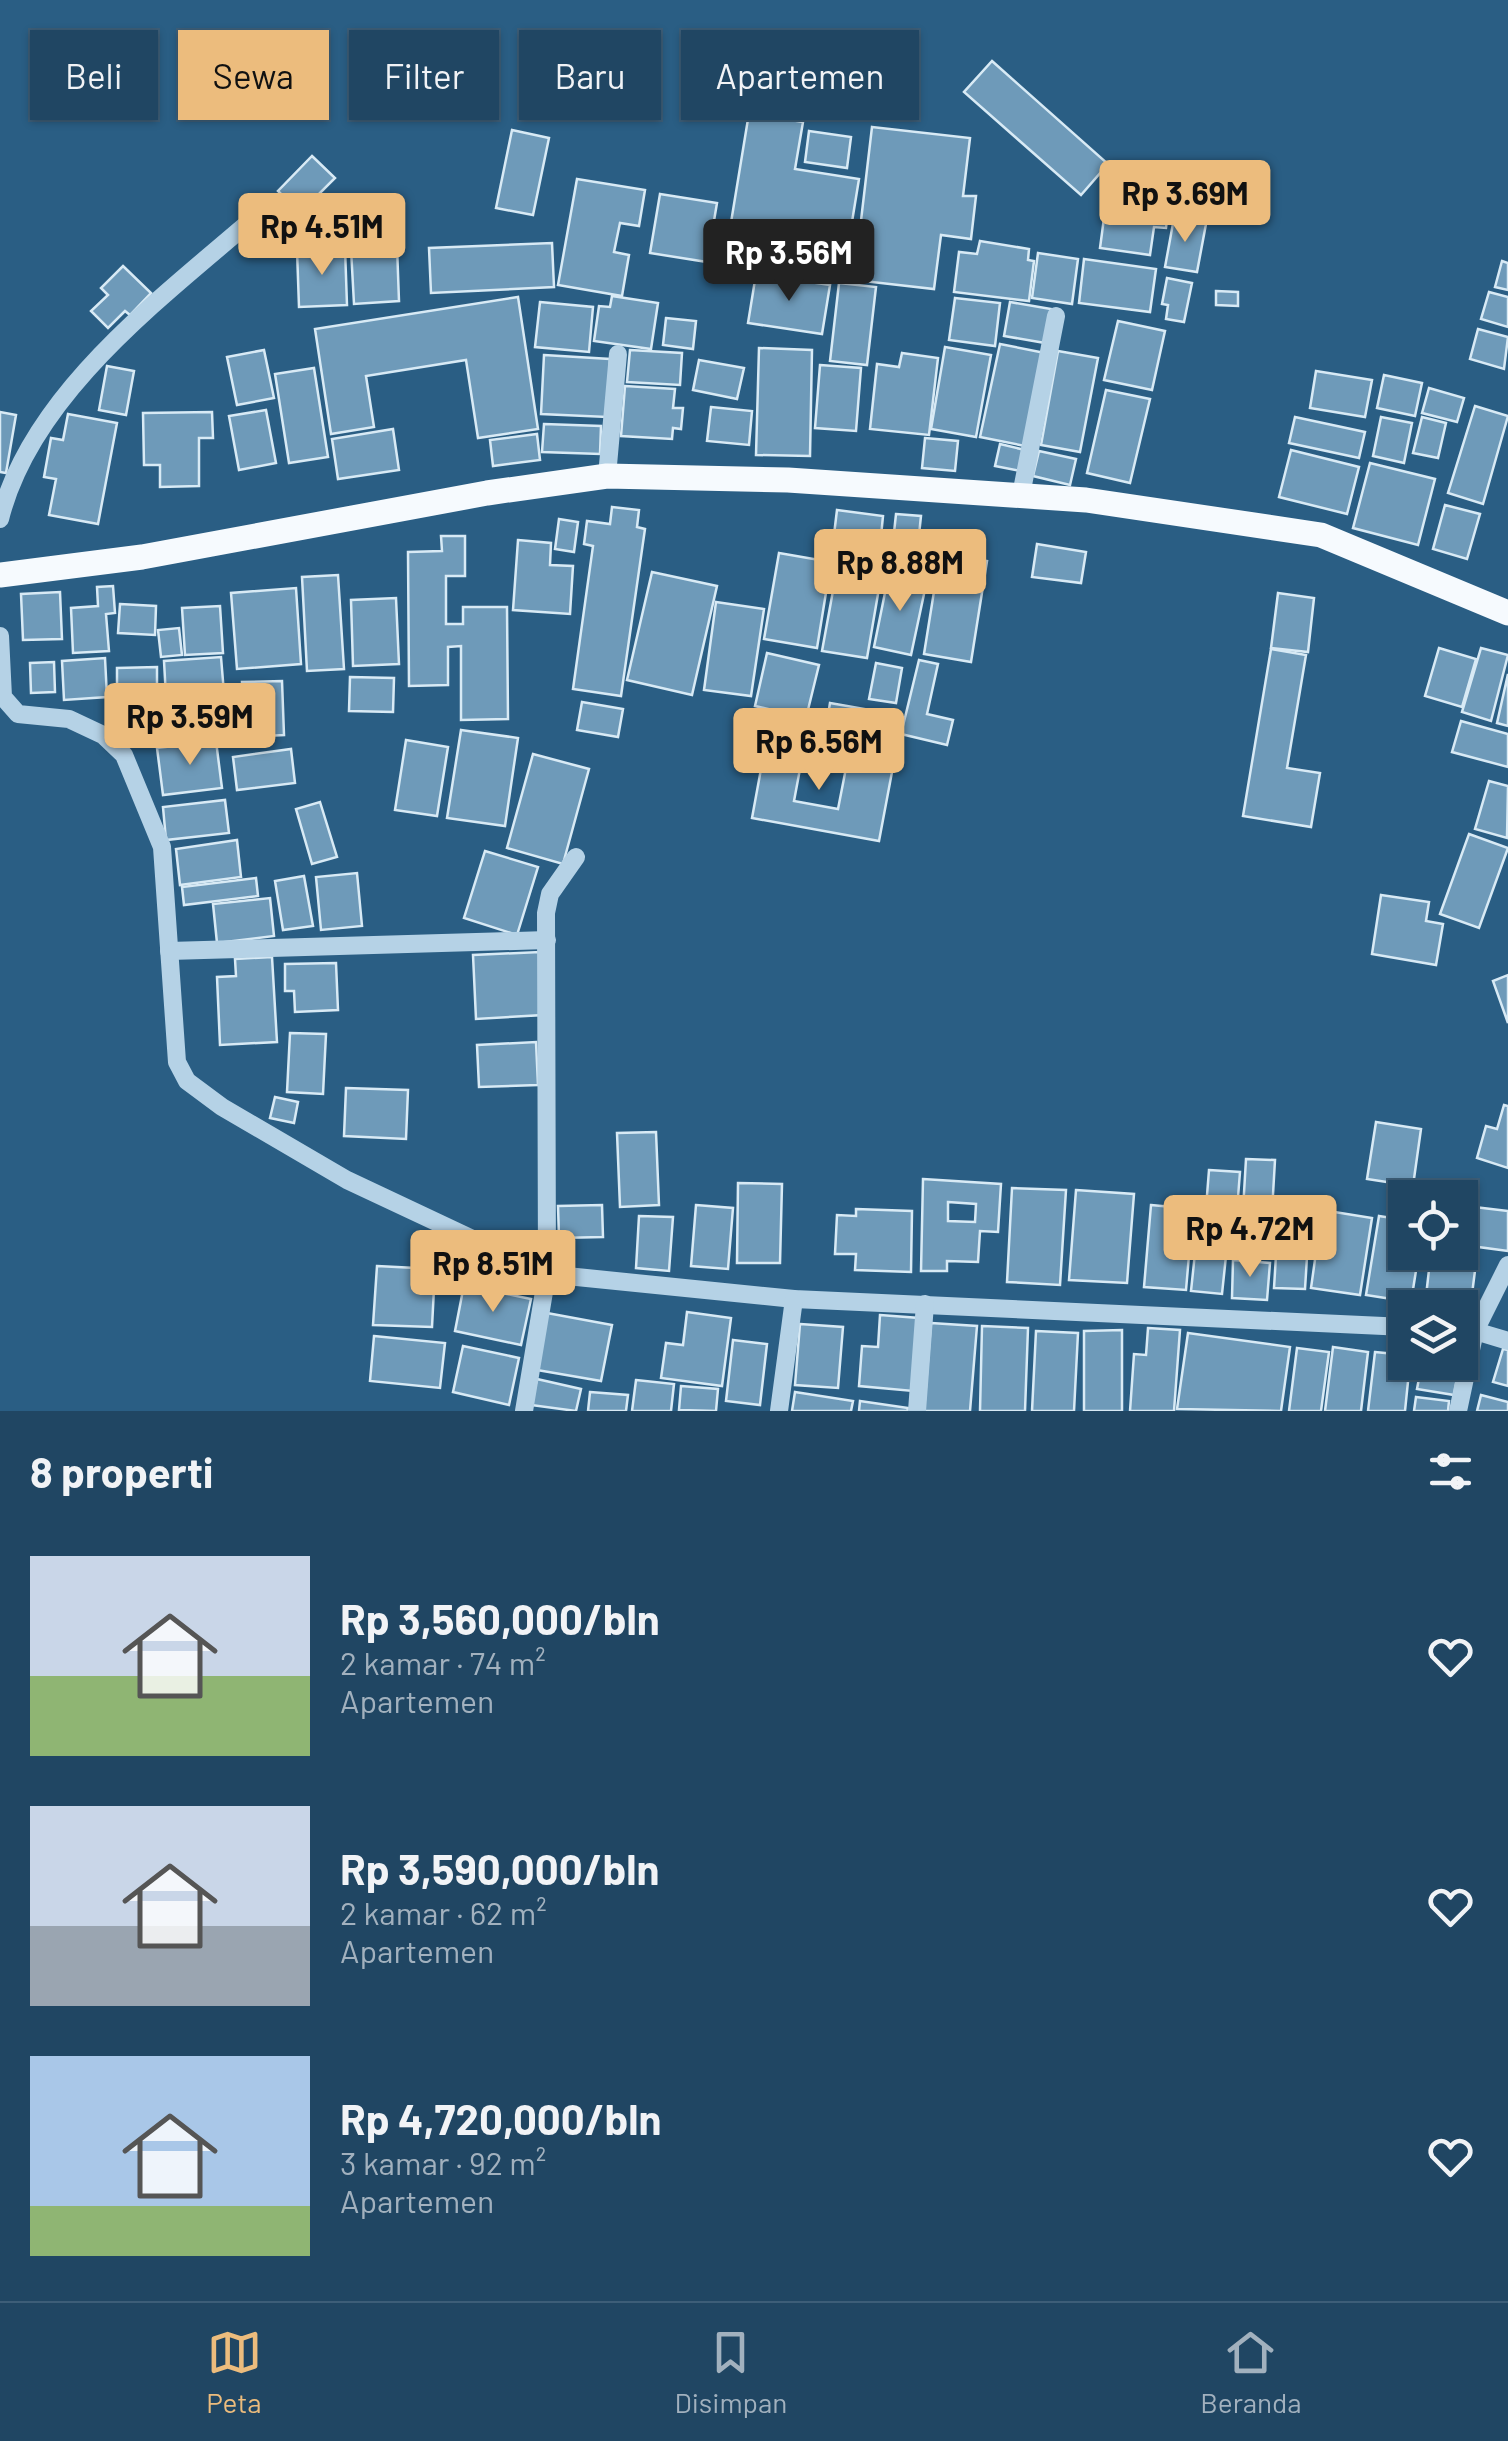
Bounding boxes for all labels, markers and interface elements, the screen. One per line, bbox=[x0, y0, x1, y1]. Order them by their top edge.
chip: Beli bbox=[30, 30, 158, 120]
chip: Sewa bbox=[178, 30, 329, 120]
chip: Filter bbox=[349, 30, 499, 120]
chip: Baru bbox=[519, 30, 661, 120]
chip: Apartemen bbox=[681, 30, 919, 120]
pin: Rp 3.69M bbox=[1082, 160, 1288, 245]
text: Rp 3.69M bbox=[1121, 173, 1249, 211]
pin: Rp 4.51M bbox=[219, 193, 425, 278]
text: Rp 4.51M bbox=[260, 206, 384, 244]
pin: Rp 3.56M bbox=[686, 219, 892, 304]
text: Rp 3.56M bbox=[725, 232, 853, 270]
pin: Rp 8.88M bbox=[797, 529, 1003, 614]
text: Rp 8.88M bbox=[836, 542, 964, 580]
pin: Rp 3.59M bbox=[87, 683, 293, 768]
text: Rp 3.59M bbox=[126, 696, 254, 734]
pin: Rp 6.56M bbox=[716, 708, 922, 793]
text: Rp 6.56M bbox=[755, 721, 883, 759]
map controls bbox=[1388, 1180, 1478, 1380]
button: locate bbox=[1388, 1180, 1478, 1270]
pin: Rp 4.72M bbox=[1147, 1195, 1353, 1280]
text: Rp 4.72M bbox=[1186, 1208, 1314, 1246]
pin: Rp 8.51M bbox=[390, 1230, 596, 1315]
text: Rp 8.51M bbox=[432, 1243, 554, 1281]
button: layers bbox=[1388, 1290, 1478, 1380]
icon: filters bbox=[1423, 1444, 1478, 1499]
text: 8 properti bbox=[30, 1446, 214, 1496]
text: Rp 3,560,000/bln bbox=[340, 1593, 660, 1643]
icon: home bbox=[110, 1596, 230, 1716]
icon: heart bbox=[1423, 1629, 1478, 1684]
text: 2 kamar · 74 m² bbox=[340, 1643, 546, 1681]
text: Apartemen bbox=[340, 1681, 494, 1719]
text: Rp 3,590,000/bln bbox=[340, 1843, 659, 1893]
icon: home bbox=[110, 1846, 230, 1966]
icon: heart bbox=[1423, 1879, 1478, 1934]
text: 2 kamar · 62 m² bbox=[340, 1893, 547, 1931]
text: Apartemen bbox=[340, 1931, 494, 1969]
text: Rp 4,720,000/bln bbox=[340, 2093, 662, 2143]
icon: home bbox=[110, 2096, 230, 2216]
icon: heart bbox=[1423, 2129, 1478, 2184]
text: 3 kamar · 92 m² bbox=[340, 2143, 546, 2181]
text: Apartemen bbox=[340, 2181, 494, 2219]
tab: Peta bbox=[206, 2325, 262, 2419]
tab: Disimpan bbox=[674, 2325, 787, 2419]
tab: Beranda bbox=[1200, 2325, 1302, 2419]

